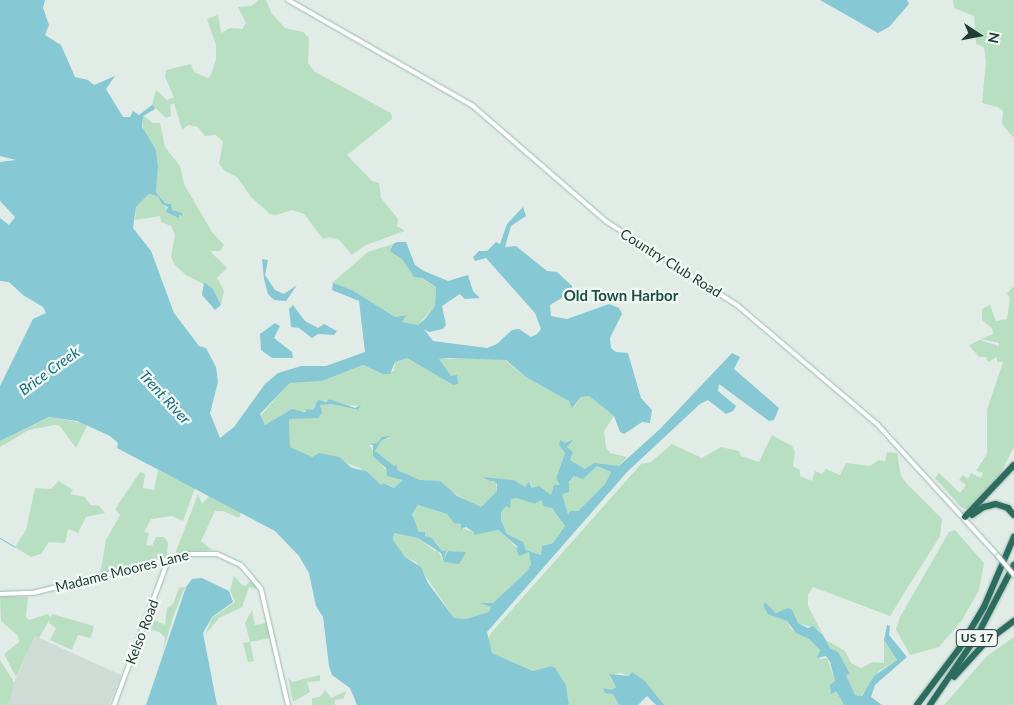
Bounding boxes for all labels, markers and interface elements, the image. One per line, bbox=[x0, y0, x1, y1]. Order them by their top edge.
north arrow bbox=[954, 10, 1004, 60]
text: N bbox=[985, 31, 1004, 45]
street label: Country Club Road bbox=[617, 225, 725, 301]
district label: Old Town Harbor bbox=[563, 287, 679, 305]
water label: Brice Creek bbox=[15, 343, 83, 399]
water label: Trent River bbox=[136, 366, 194, 428]
street label: Madame Moores Lane bbox=[54, 546, 190, 596]
street label: Kelso Road bbox=[122, 597, 162, 667]
road number: US 17 bbox=[956, 628, 998, 648]

